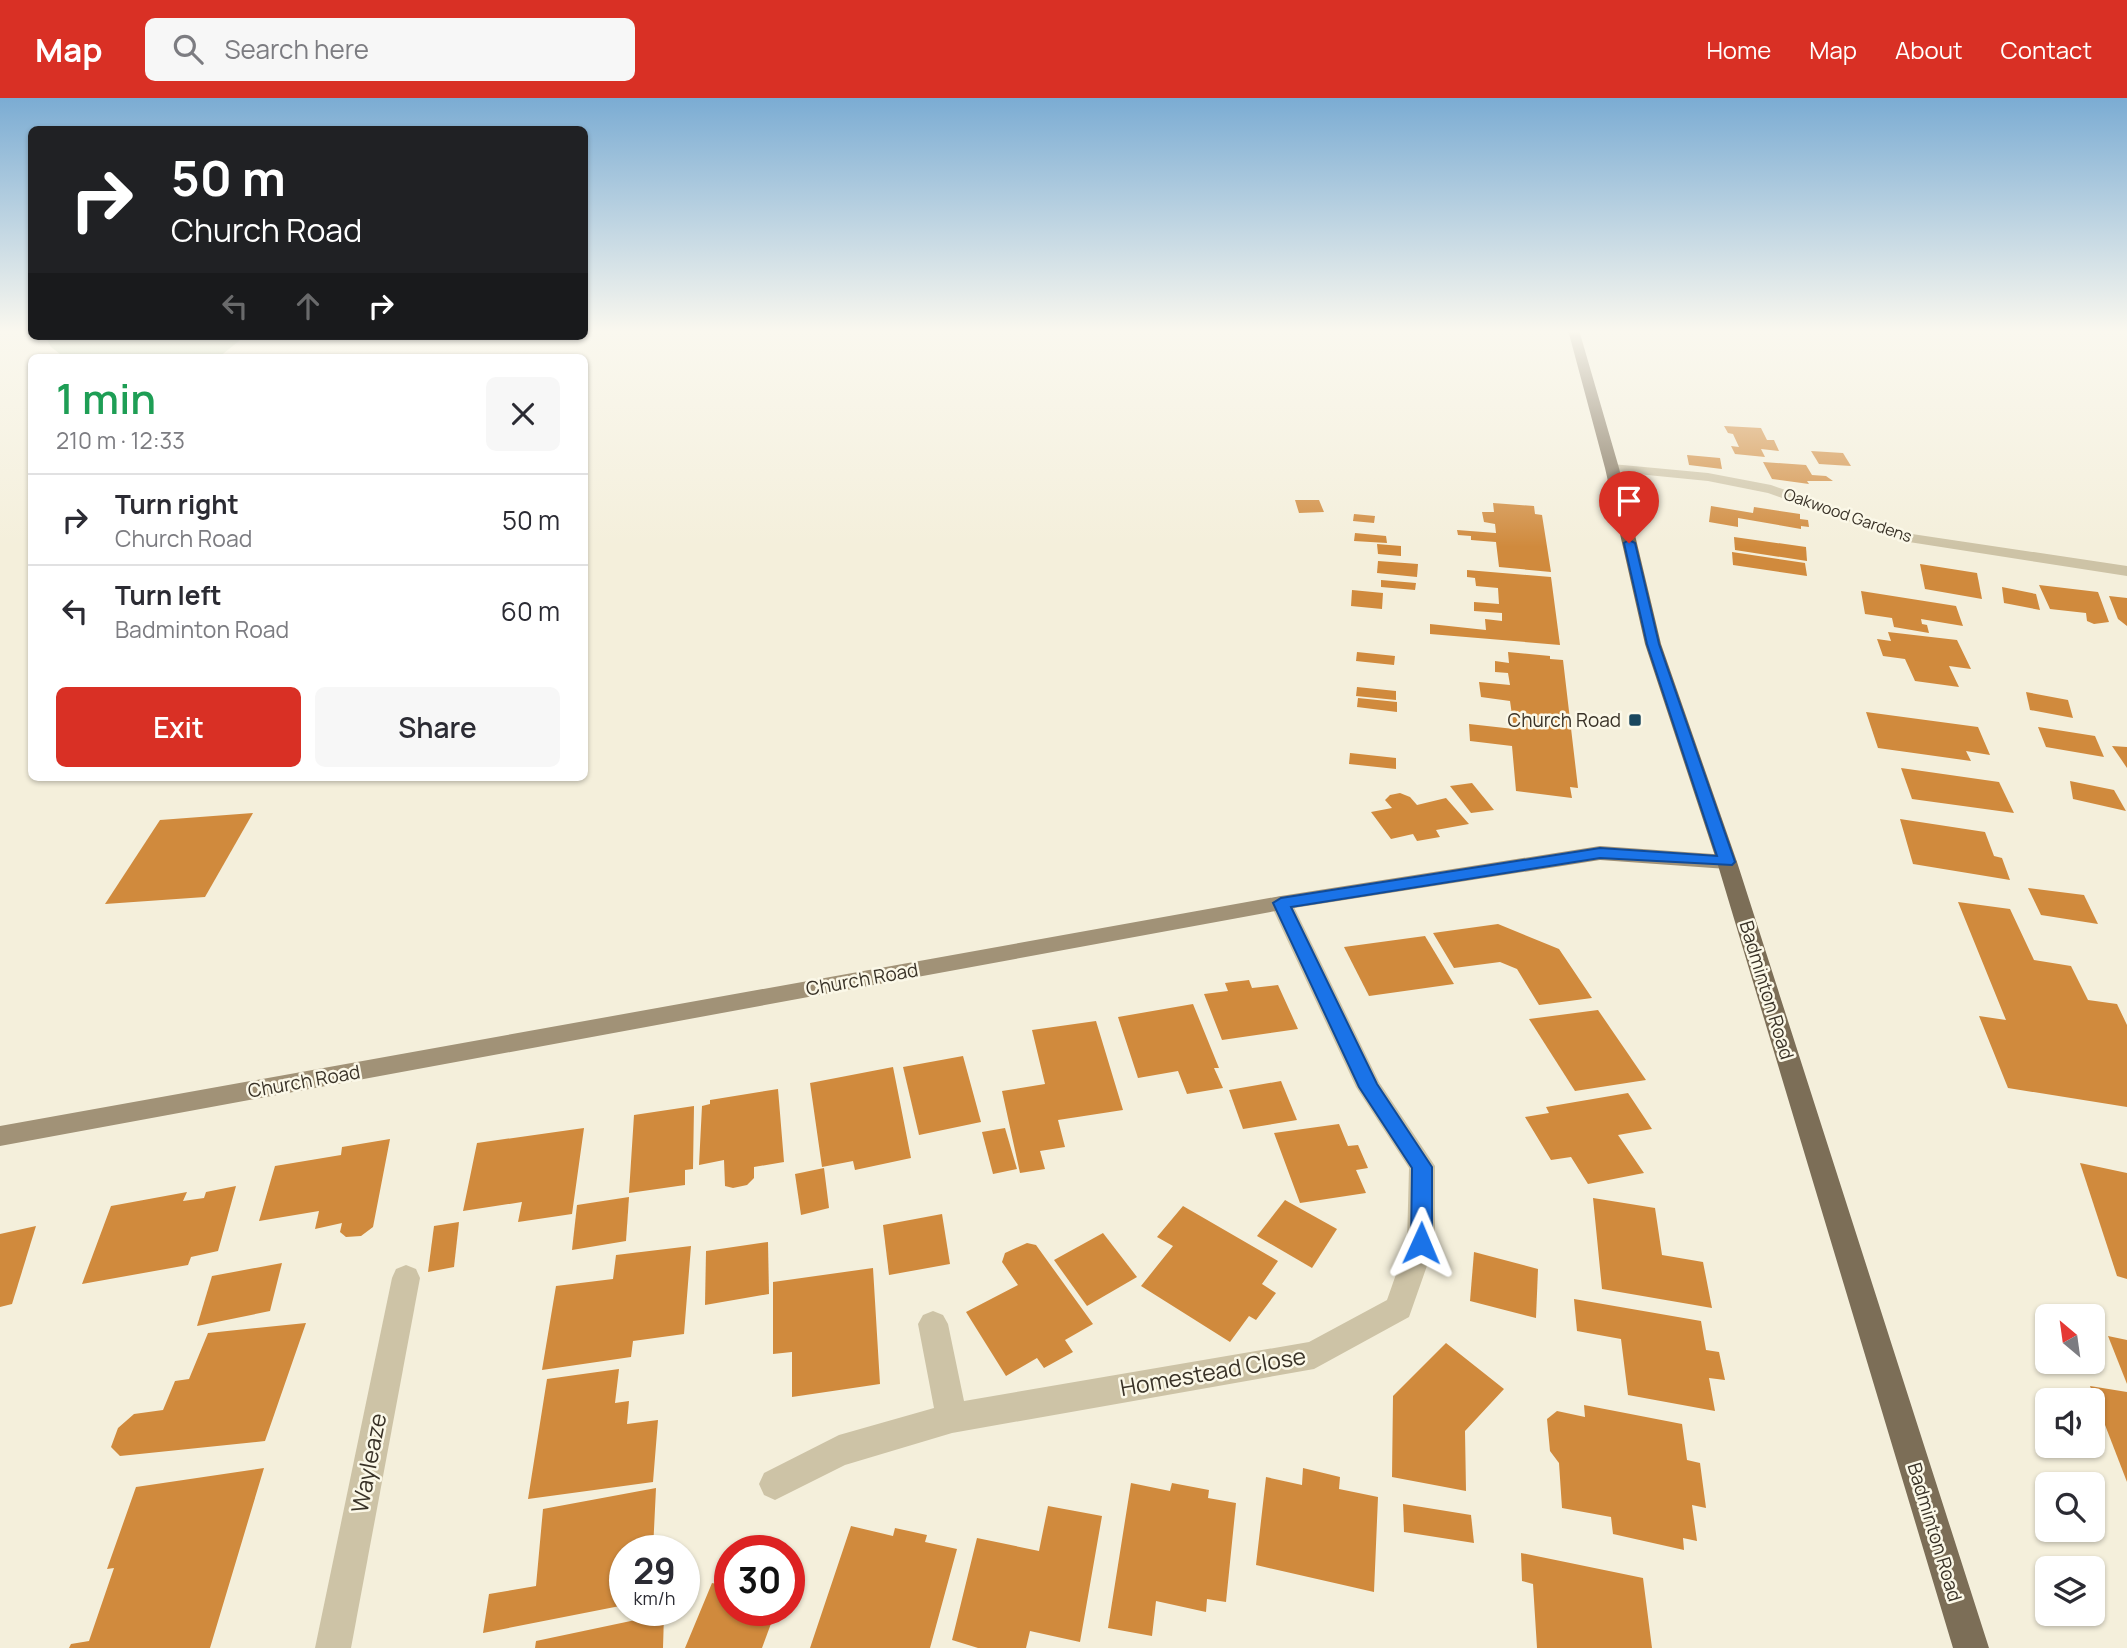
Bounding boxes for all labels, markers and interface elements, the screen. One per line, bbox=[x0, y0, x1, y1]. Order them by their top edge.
search box bbox=[145, 18, 635, 81]
text: Map bbox=[35, 27, 103, 72]
icon: search bbox=[169, 30, 207, 68]
text: Search here bbox=[225, 31, 369, 67]
text: Home bbox=[1706, 33, 1771, 66]
text: Map bbox=[1809, 33, 1857, 66]
text: About bbox=[1895, 33, 1963, 66]
text: Contact bbox=[2001, 33, 2092, 66]
text: 50 m bbox=[171, 144, 286, 211]
icon: right bbox=[56, 154, 147, 245]
text: Church Road bbox=[171, 208, 362, 252]
icon: left bbox=[216, 287, 254, 325]
icon: ahead bbox=[289, 287, 327, 325]
icon: right bbox=[362, 287, 400, 325]
text: 1 min bbox=[56, 369, 156, 427]
button: close bbox=[486, 377, 560, 451]
text: 210 m · 12:33 bbox=[56, 424, 185, 456]
pin bbox=[1599, 471, 1659, 543]
icon: arrive bbox=[1610, 482, 1648, 520]
street label: Oakwood Gardens bbox=[1781, 483, 1915, 547]
text: Turn right bbox=[115, 486, 239, 522]
icon: right bbox=[56, 501, 94, 539]
text: 50 m bbox=[502, 502, 560, 538]
text: Church Road bbox=[115, 522, 252, 554]
text: Turn left bbox=[115, 577, 222, 613]
icon: left bbox=[56, 592, 94, 630]
text: 60 m bbox=[501, 593, 560, 629]
text: Badminton Road bbox=[115, 613, 289, 645]
button: Exit bbox=[56, 687, 301, 767]
button: Share bbox=[315, 687, 560, 767]
place label: Church Road bbox=[1508, 707, 1621, 733]
marker: Church Road bbox=[1627, 712, 1643, 728]
street label: Badminton Road bbox=[1734, 917, 1800, 1063]
street label: Church Road bbox=[804, 956, 920, 1002]
street label: Church Road bbox=[246, 1058, 362, 1104]
position arrow bbox=[1384, 1206, 1458, 1280]
north arrow bbox=[2035, 1304, 2105, 1374]
map controls bbox=[2035, 1304, 2105, 1626]
street label: Homestead Close bbox=[1117, 1339, 1308, 1403]
button: sound bbox=[2035, 1388, 2105, 1458]
street label: Wayleaze bbox=[343, 1410, 393, 1515]
street label: Badminton Road bbox=[1902, 1459, 1968, 1605]
button: search bbox=[2035, 1472, 2105, 1542]
speed limit sign: 30 bbox=[714, 1535, 805, 1626]
text: 29 bbox=[633, 1547, 676, 1595]
button: layers bbox=[2035, 1556, 2105, 1626]
text: km/h bbox=[634, 1586, 675, 1610]

